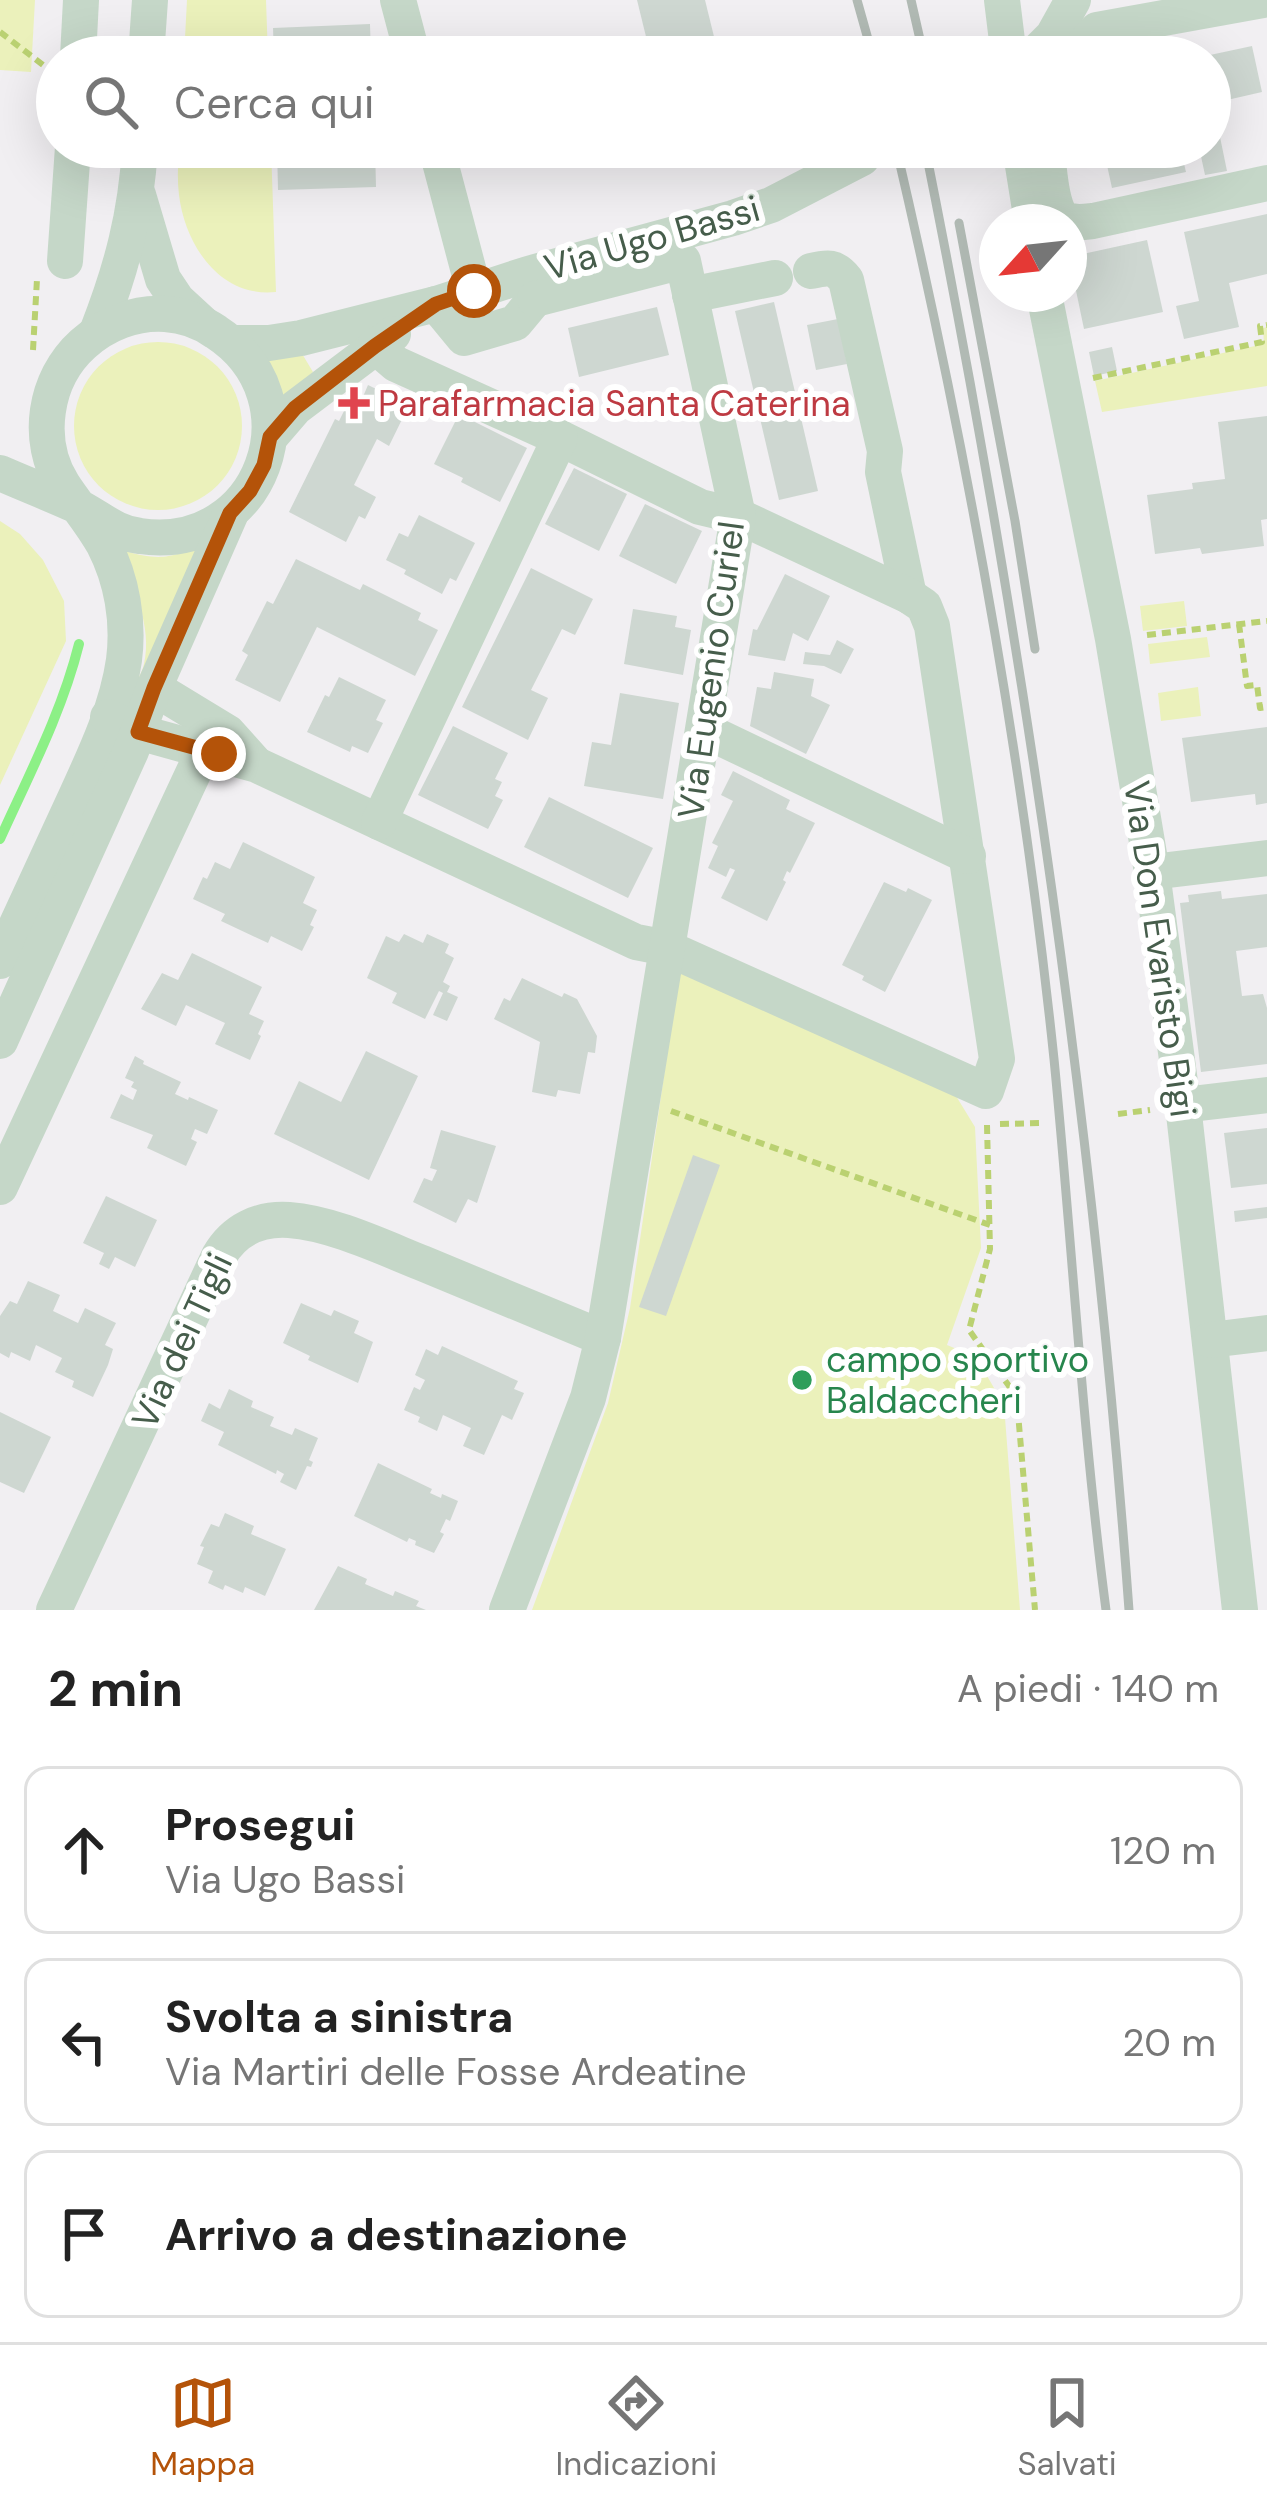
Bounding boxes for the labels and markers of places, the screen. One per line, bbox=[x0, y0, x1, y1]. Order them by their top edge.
place label: Parafarmacia Santa Caterina bbox=[378, 380, 851, 427]
marker: Parafarmacia Santa Caterina bbox=[341, 390, 367, 416]
place label: campo sportivo Baldaccheri bbox=[826, 1336, 1089, 1424]
marker: campo sportivo Baldaccheri bbox=[789, 1367, 815, 1393]

